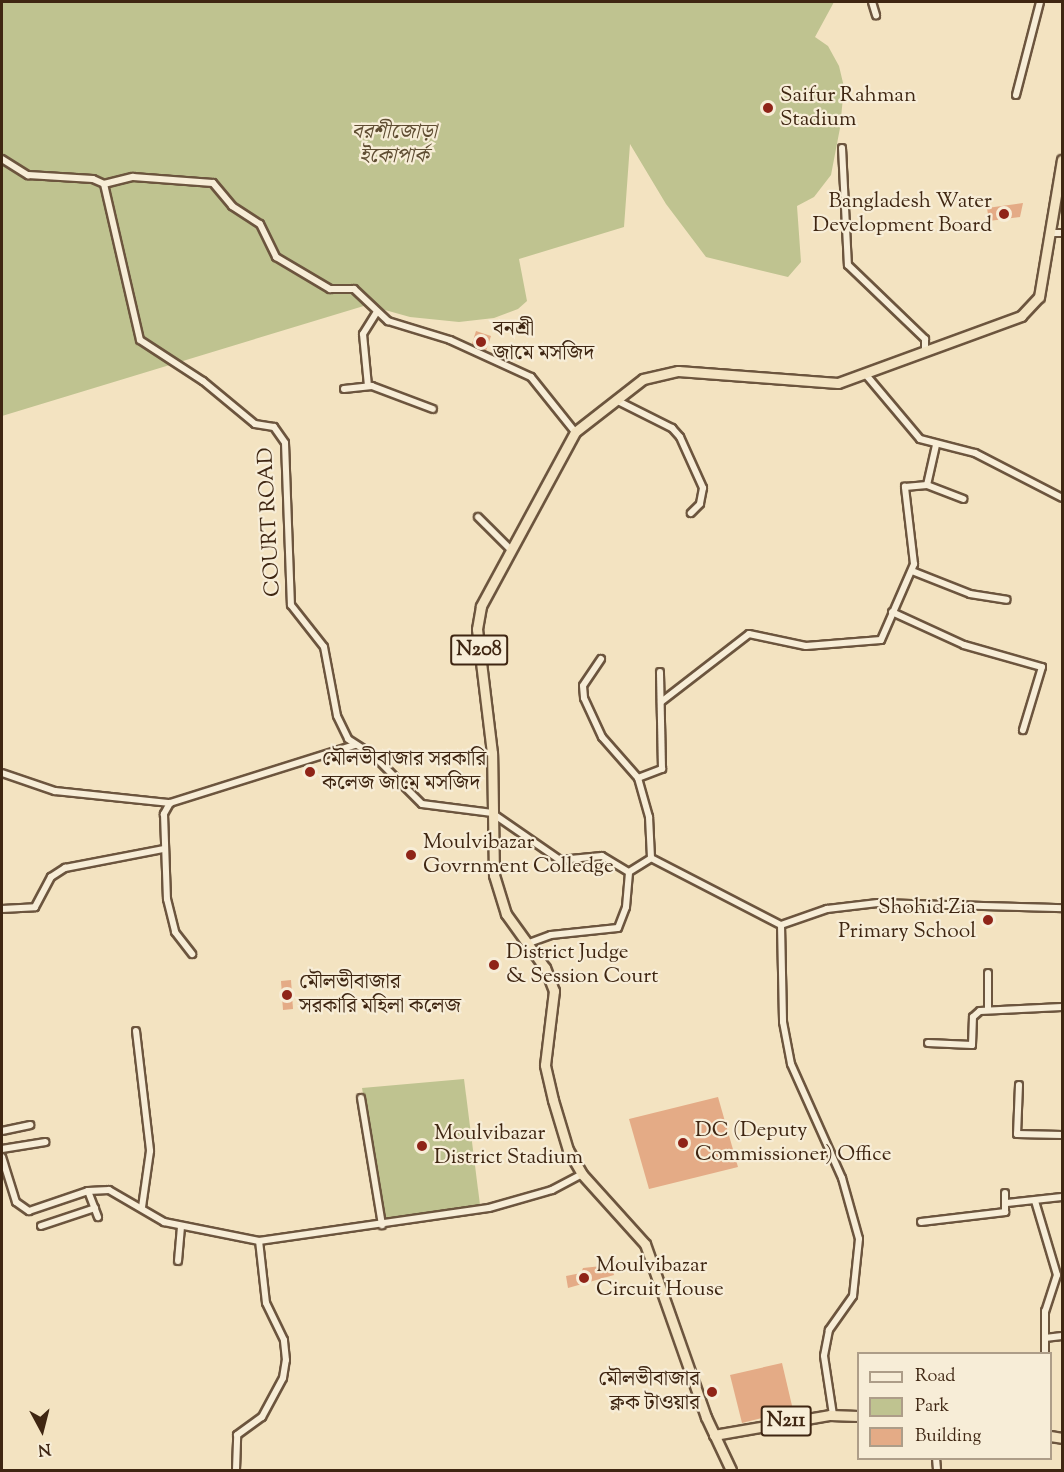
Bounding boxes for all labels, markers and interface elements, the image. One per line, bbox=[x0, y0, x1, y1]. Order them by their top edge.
place label: Saifur Rahman Stadium bbox=[780, 83, 916, 133]
marker: Saifur Rahman Stadium bbox=[761, 101, 775, 115]
park label: বরশীজোড়া ইকোপার্ক bbox=[351, 120, 437, 170]
place label: Bangladesh Water Development Board bbox=[813, 189, 992, 239]
marker: Bangladesh Water Development Board bbox=[997, 207, 1011, 221]
place label: বনশ্রী জামে মসজিদ bbox=[493, 317, 594, 367]
marker: বনশ্রী জামে মসজিদ bbox=[474, 335, 488, 349]
street label: COURT ROAD bbox=[254, 447, 286, 597]
road number: N208 bbox=[449, 633, 509, 667]
place label: মৌলভীবাজার সরকারি কলেজ জামে মসজিদ bbox=[322, 747, 486, 797]
marker: মৌলভীবাজার সরকারি কলেজ জামে মসজিদ bbox=[303, 765, 317, 779]
place label: Moulvibazar Govrnment Colledge bbox=[423, 830, 614, 880]
marker: Moulvibazar Govrnment Colledge bbox=[404, 848, 418, 862]
place label: Shohid Zia Primary School bbox=[838, 895, 976, 945]
marker: Shohid Zia Primary School bbox=[981, 913, 995, 927]
place label: District Judge & Session Court bbox=[506, 940, 658, 990]
marker: District Judge & Session Court bbox=[487, 958, 501, 972]
place label: মৌলভীবাজার সরকারি মহিলা কলেজ bbox=[299, 970, 461, 1020]
marker: মৌলভীবাজার সরকারি মহিলা কলেজ bbox=[280, 988, 294, 1002]
place label: DC (Deputy Commissioner) Office bbox=[695, 1118, 891, 1168]
place label: Moulvibazar District Stadium bbox=[434, 1121, 583, 1171]
marker: DC (Deputy Commissioner) Office bbox=[676, 1136, 690, 1150]
marker: Moulvibazar District Stadium bbox=[415, 1139, 429, 1153]
place label: Moulvibazar Circuit House bbox=[596, 1253, 724, 1303]
marker: Moulvibazar Circuit House bbox=[577, 1271, 591, 1285]
legend bbox=[857, 1352, 1052, 1460]
text: Road bbox=[915, 1364, 955, 1390]
place label: মৌলভীবাজার ক্লক টাওয়ার bbox=[598, 1367, 700, 1417]
marker: মৌলভীবাজার ক্লক টাওয়ার bbox=[705, 1385, 719, 1399]
text: Park bbox=[915, 1394, 949, 1420]
north arrow bbox=[12, 1400, 72, 1460]
road number: N211 bbox=[760, 1404, 812, 1438]
text: Building bbox=[915, 1424, 981, 1450]
text: N bbox=[37, 1436, 52, 1461]

